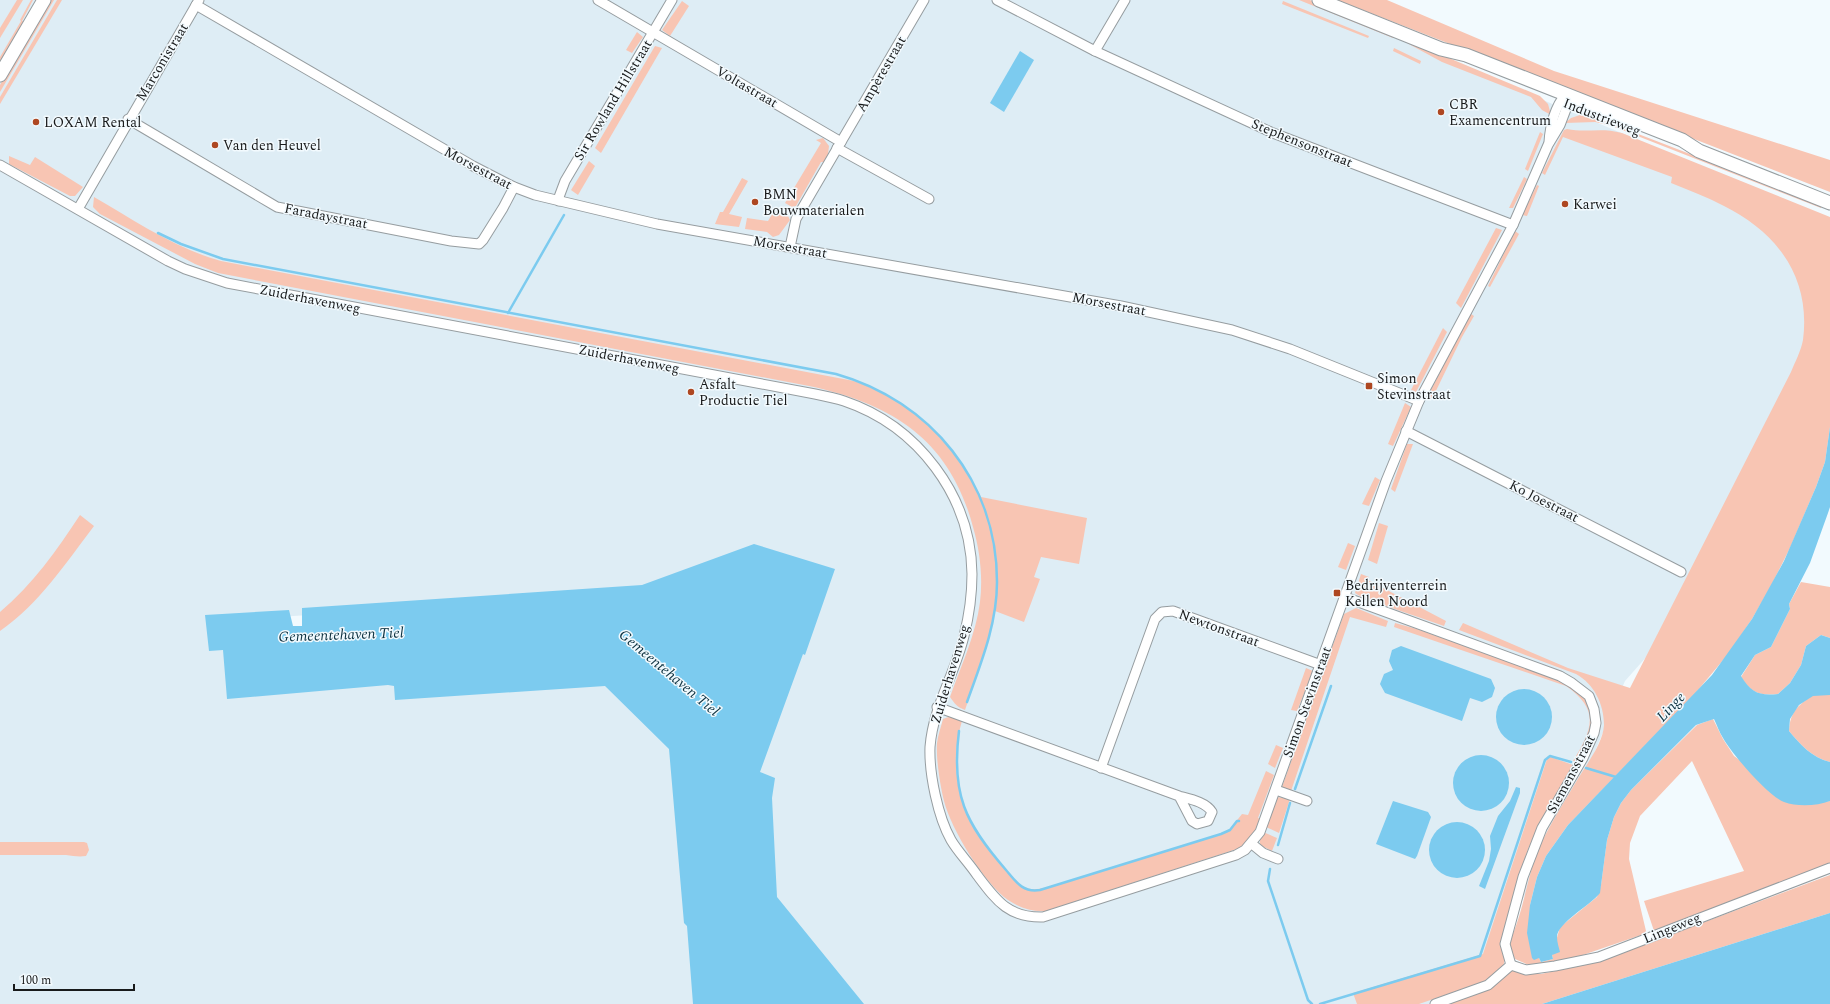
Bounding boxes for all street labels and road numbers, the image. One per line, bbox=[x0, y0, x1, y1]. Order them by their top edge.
street label: Marconistraat bbox=[130, 19, 194, 105]
street label: Ampèrestraat bbox=[851, 32, 911, 116]
street label: Sir Rowland Hillstraat bbox=[568, 35, 658, 165]
street label: Voltastraat bbox=[712, 61, 782, 113]
street label: Industrieweg bbox=[1560, 93, 1644, 141]
street label: Stephensonstraat bbox=[1248, 113, 1356, 173]
street label: Morsestraat bbox=[440, 141, 516, 195]
street label: Faradaystraat bbox=[283, 198, 369, 234]
street label: Morsestraat bbox=[751, 230, 829, 264]
street label: Zuiderhavenweg bbox=[258, 279, 362, 319]
street label: Morsestraat bbox=[1070, 287, 1148, 321]
street label: Zuiderhavenweg bbox=[577, 339, 681, 379]
street label: Ko Joestraat bbox=[1505, 474, 1583, 528]
street label: Newtonstraat bbox=[1176, 604, 1262, 652]
street label: Zuiderhavenweg bbox=[925, 622, 975, 726]
street label: Simon Stevinstraat bbox=[1277, 643, 1337, 761]
street label: Siemensstraat bbox=[1541, 731, 1601, 817]
street label: Lingeweg bbox=[1640, 907, 1704, 949]

